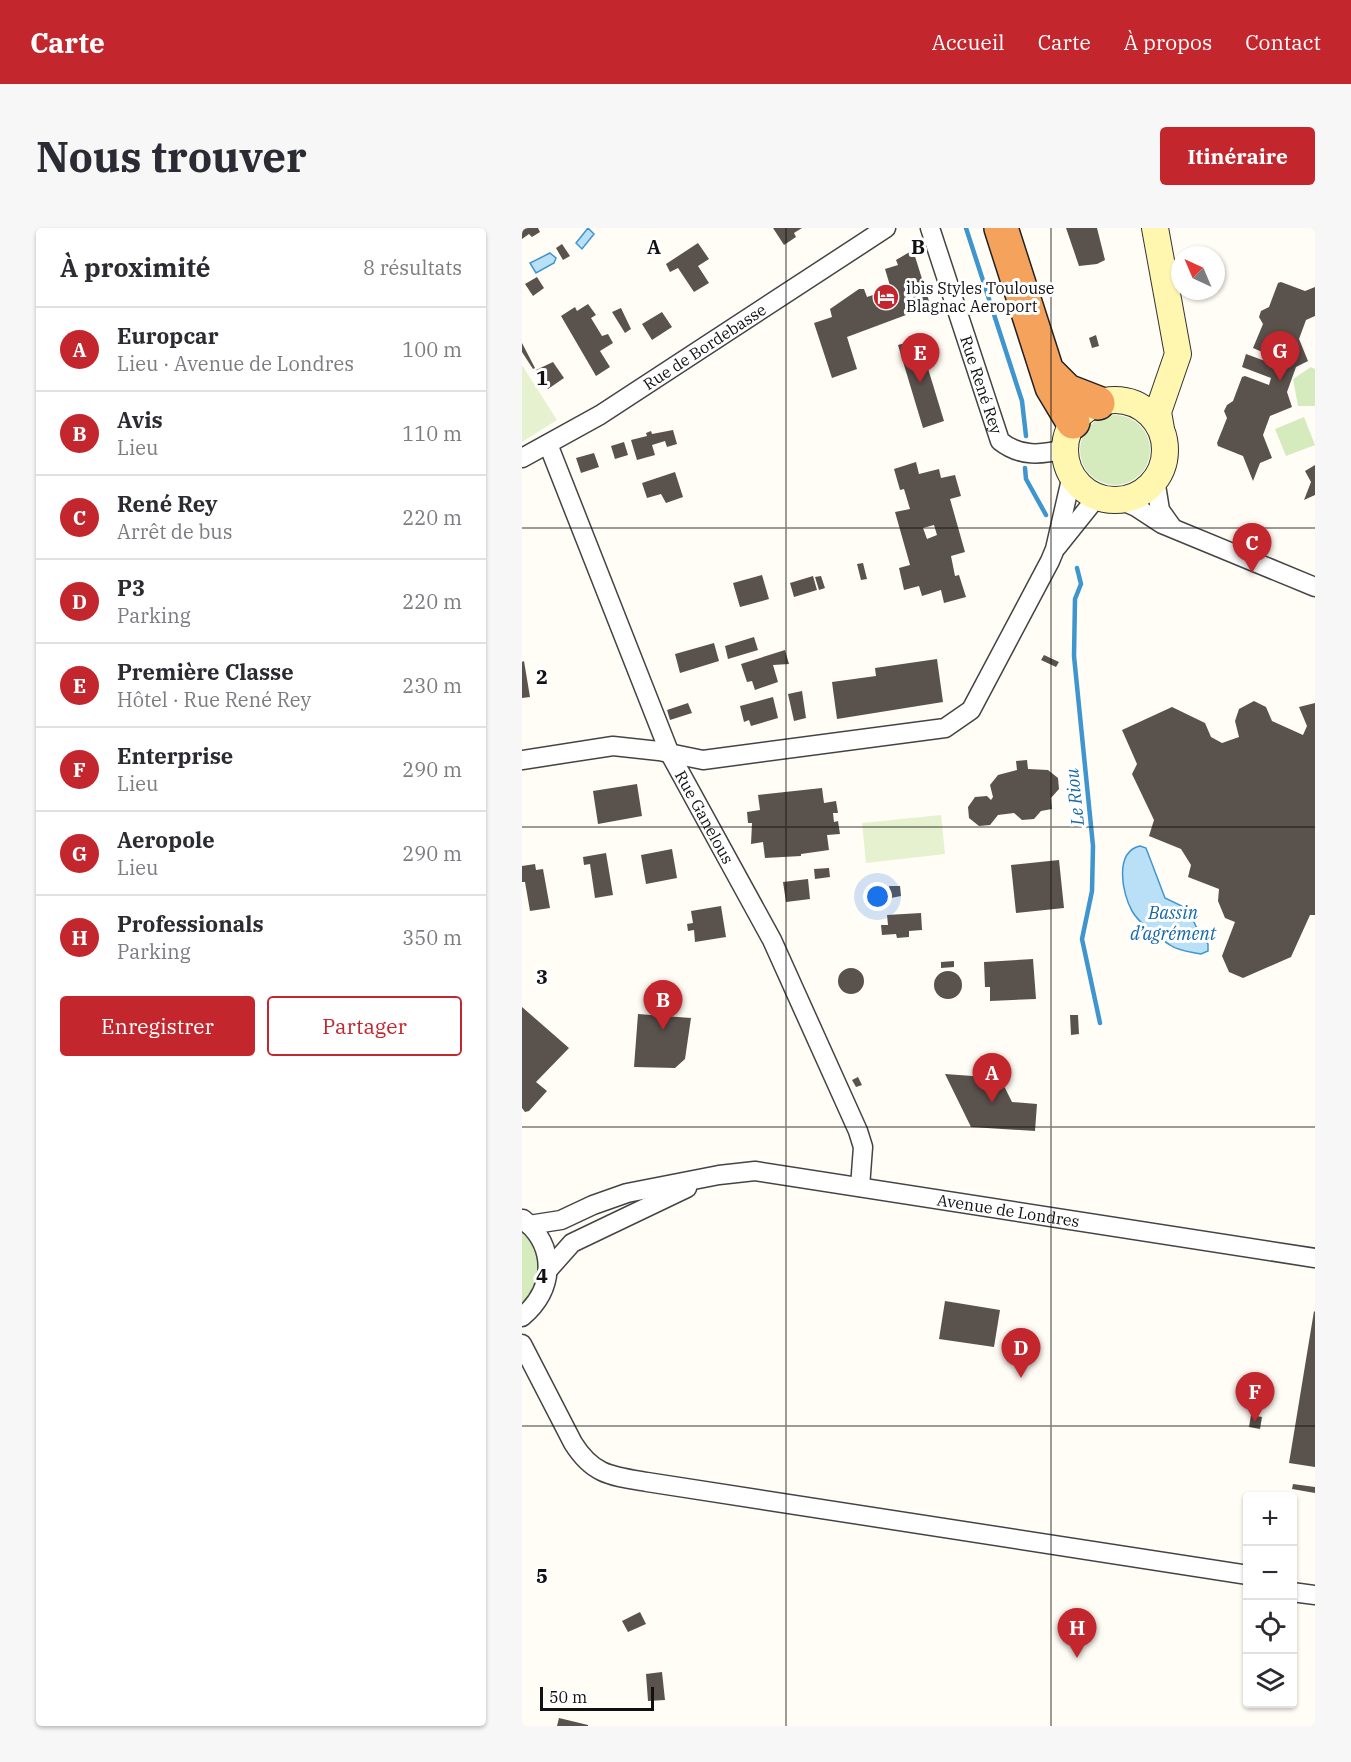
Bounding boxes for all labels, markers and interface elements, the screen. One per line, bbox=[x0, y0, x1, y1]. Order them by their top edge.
text: Carte bbox=[30, 24, 105, 61]
text: Accueil bbox=[932, 28, 1005, 56]
text: Carte bbox=[1038, 28, 1091, 56]
text: À propos bbox=[1124, 28, 1212, 56]
text: Contact bbox=[1245, 28, 1321, 56]
button: Itinéraire bbox=[1160, 127, 1315, 185]
text: Nous trouver bbox=[36, 129, 307, 184]
text: A bbox=[647, 233, 661, 260]
text: B bbox=[911, 233, 925, 260]
north arrow bbox=[1171, 246, 1225, 300]
text: À proximité bbox=[60, 250, 211, 284]
text: 8 résultats bbox=[363, 254, 462, 281]
place label: ibis Styles Toulouse Blagnac Aeroport bbox=[906, 278, 1054, 316]
hotel icon: ibis Styles Toulouse Blagnac Aeroport bbox=[871, 282, 901, 312]
street label: Rue de Bordebasse bbox=[639, 299, 770, 394]
text: Europcar bbox=[117, 321, 219, 350]
pin: G bbox=[1260, 332, 1299, 381]
street label: Rue René Rey bbox=[956, 333, 1007, 437]
pin: E bbox=[900, 334, 940, 383]
text: A bbox=[73, 336, 86, 363]
text: 100 m bbox=[402, 336, 462, 363]
text: Lieu · Avenue de Londres bbox=[117, 350, 354, 377]
text: 1 bbox=[536, 364, 548, 391]
text: Avis bbox=[117, 405, 163, 434]
text: B bbox=[72, 420, 87, 447]
text: 110 m bbox=[402, 420, 462, 447]
text: Lieu bbox=[117, 434, 158, 461]
text: René Rey bbox=[117, 489, 218, 518]
text: C bbox=[73, 504, 86, 531]
text: 220 m bbox=[402, 504, 462, 531]
text: Arrêt de bus bbox=[117, 518, 232, 545]
pin: C bbox=[1232, 524, 1272, 573]
text: P3 bbox=[117, 573, 145, 602]
text: D bbox=[72, 588, 87, 615]
text: 220 m bbox=[402, 588, 462, 615]
text: Parking bbox=[117, 602, 191, 629]
text: Première Classe bbox=[117, 657, 294, 686]
text: 2 bbox=[536, 663, 548, 690]
text: E bbox=[73, 672, 86, 699]
text: 230 m bbox=[402, 672, 462, 699]
text: Hôtel · Rue René Rey bbox=[117, 686, 311, 713]
text: Enterprise bbox=[117, 741, 233, 770]
text: F bbox=[73, 756, 86, 783]
text: 290 m bbox=[402, 756, 462, 783]
street label: Rue Ganelous bbox=[671, 767, 738, 867]
water label: Le Riou bbox=[1060, 767, 1089, 828]
text: Lieu bbox=[117, 770, 158, 797]
text: Aeropole bbox=[117, 825, 215, 854]
text: G bbox=[72, 840, 87, 867]
text: 290 m bbox=[402, 840, 462, 867]
text: Lieu bbox=[117, 854, 158, 881]
your location bbox=[863, 882, 892, 911]
water label: Bassin d’agrément bbox=[1130, 901, 1217, 945]
text: Professionals bbox=[117, 909, 264, 938]
text: H bbox=[71, 924, 88, 951]
text: 350 m bbox=[402, 924, 462, 951]
text: Parking bbox=[117, 938, 191, 965]
text: 3 bbox=[536, 963, 548, 990]
pin: B bbox=[644, 980, 682, 1030]
button: Enregistrer bbox=[60, 996, 255, 1056]
button: Partager bbox=[267, 996, 462, 1056]
pin: A bbox=[972, 1054, 1012, 1103]
street label: Avenue de Londres bbox=[936, 1189, 1081, 1231]
text: 4 bbox=[536, 1262, 548, 1289]
pin: D bbox=[1002, 1328, 1040, 1378]
pin: F bbox=[1236, 1372, 1274, 1422]
map controls bbox=[1243, 1492, 1297, 1708]
button: + bbox=[1243, 1492, 1297, 1546]
button: − bbox=[1243, 1546, 1297, 1600]
text: 5 bbox=[536, 1562, 548, 1589]
button: locate bbox=[1243, 1600, 1297, 1654]
pin: H bbox=[1058, 1608, 1096, 1658]
button: layers bbox=[1243, 1654, 1297, 1708]
scale bar bbox=[540, 1684, 654, 1712]
text: 50 m bbox=[549, 1687, 587, 1707]

